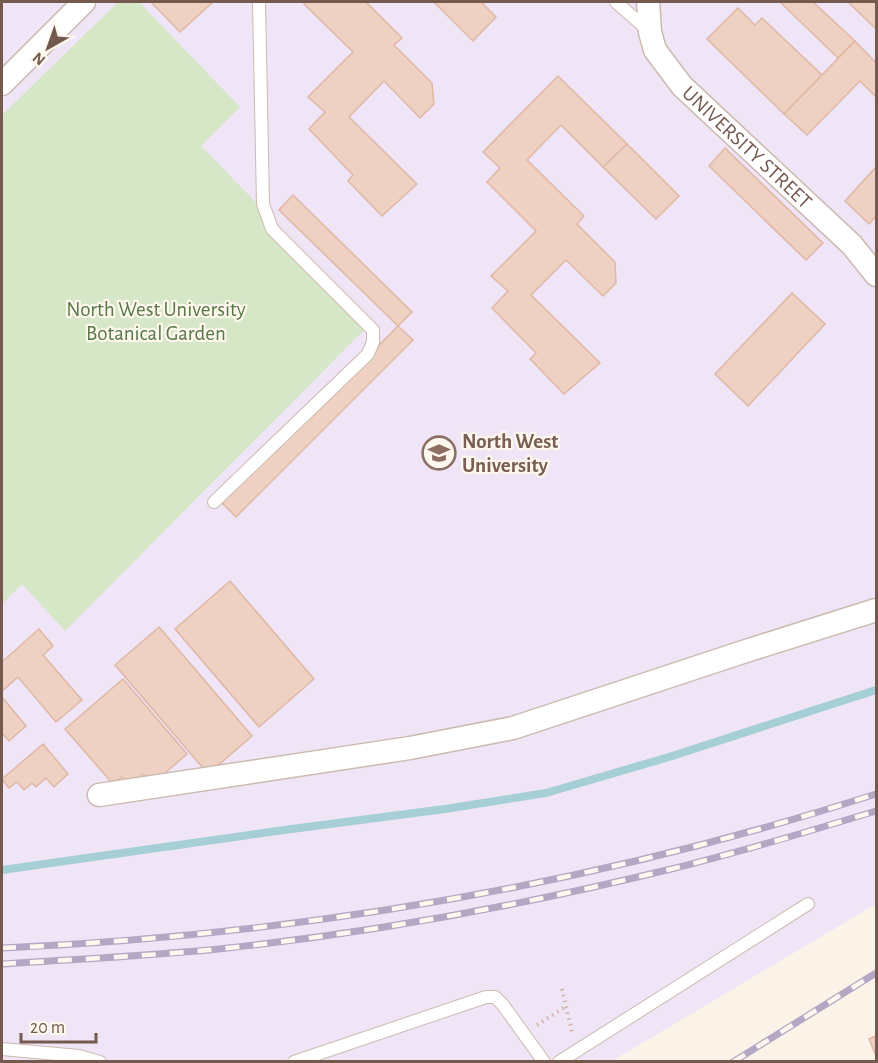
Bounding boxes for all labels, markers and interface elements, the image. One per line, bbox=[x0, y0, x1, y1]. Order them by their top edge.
north arrow bbox=[18, 18, 78, 78]
text: N bbox=[30, 49, 48, 68]
street label: UNIVERSITY STREET bbox=[678, 82, 816, 213]
park label: North West University Botanical Garden bbox=[66, 299, 246, 344]
place label: North West University bbox=[462, 431, 558, 476]
school or university icon: North West University bbox=[421, 435, 457, 471]
scale bar bbox=[21, 1006, 96, 1044]
text: 20 m bbox=[30, 1019, 65, 1037]

